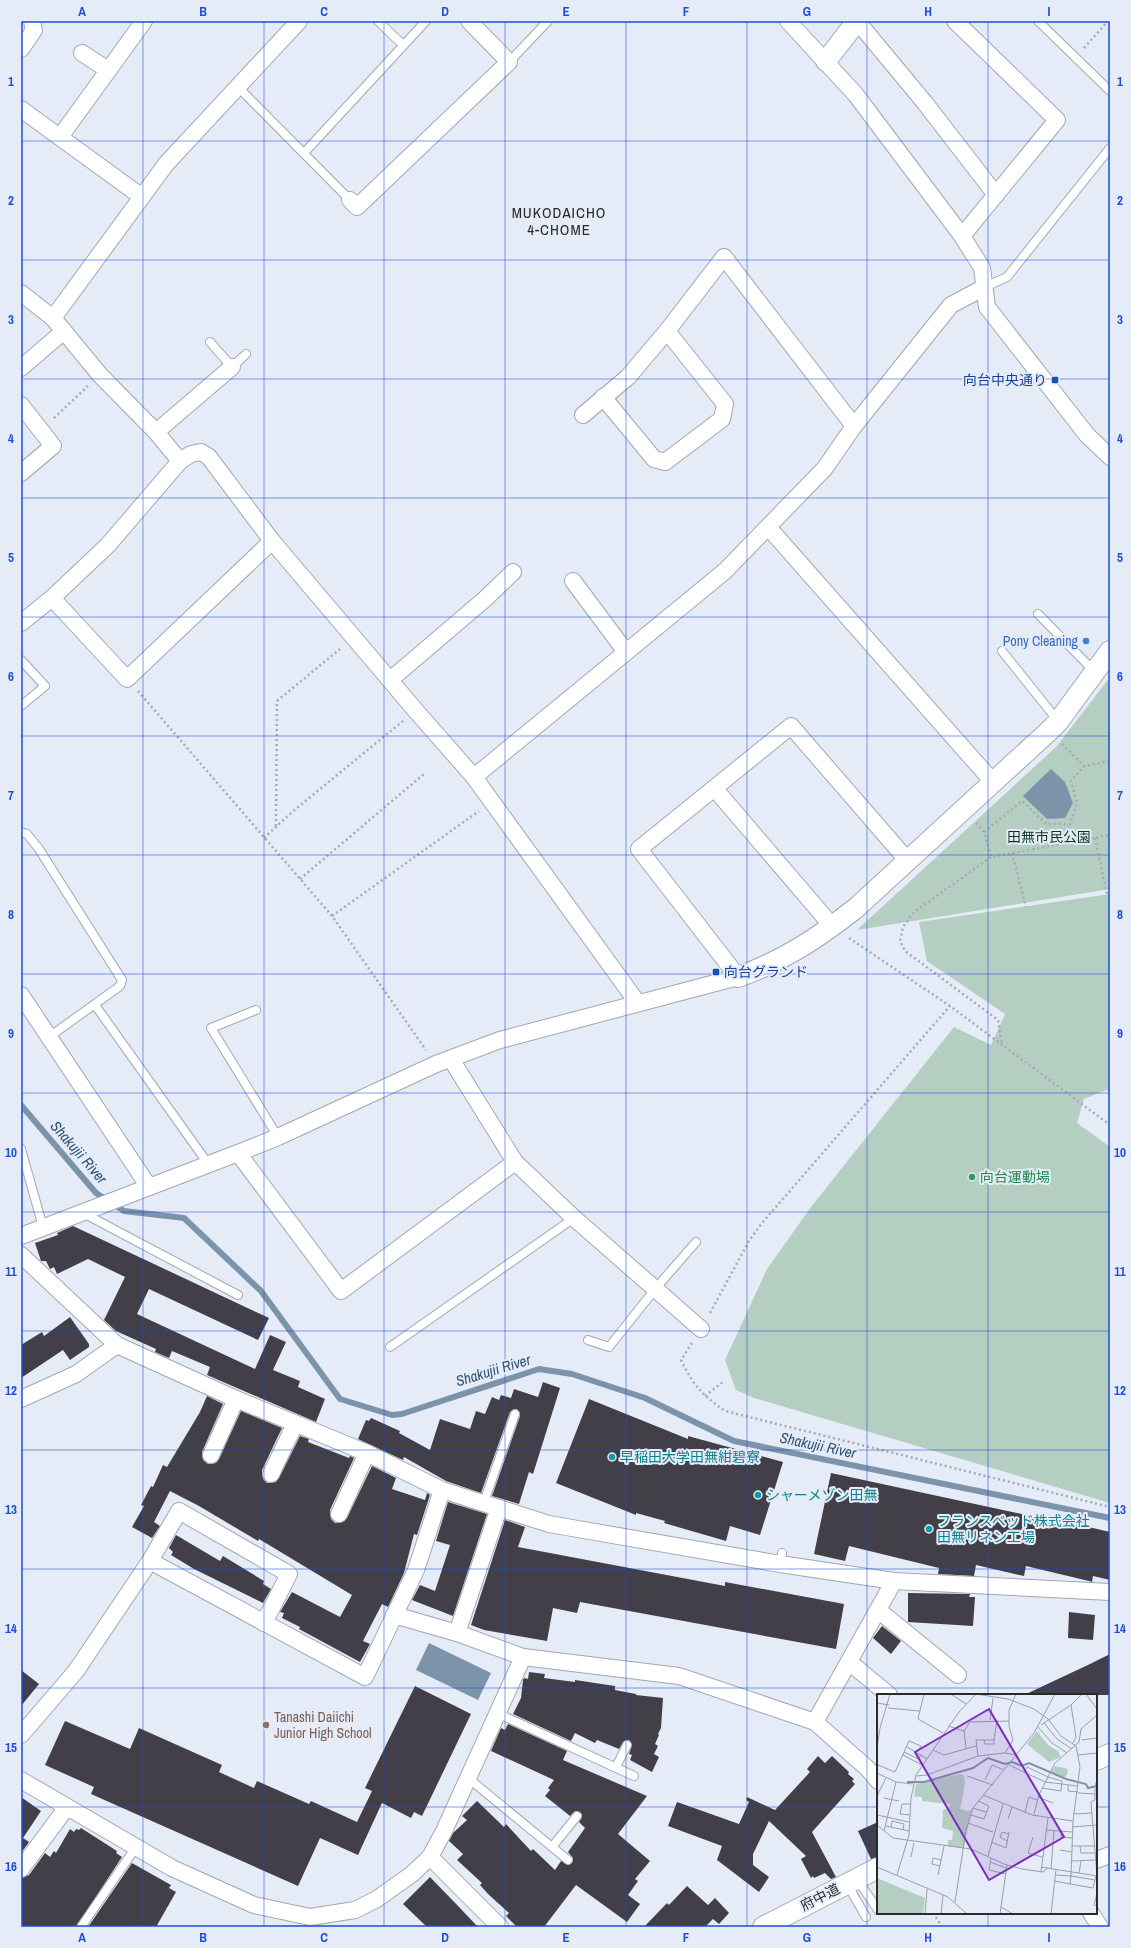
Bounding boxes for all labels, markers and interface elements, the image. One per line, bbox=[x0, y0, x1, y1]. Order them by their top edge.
text: A bbox=[78, 3, 86, 20]
text: B bbox=[199, 3, 207, 20]
text: C bbox=[320, 3, 328, 20]
text: D bbox=[441, 3, 449, 20]
text: E bbox=[562, 3, 570, 20]
text: F bbox=[683, 3, 690, 20]
text: G bbox=[803, 3, 811, 20]
text: H bbox=[924, 3, 932, 20]
text: I bbox=[1048, 3, 1051, 20]
text: 1 bbox=[8, 73, 14, 90]
text: 1 bbox=[1117, 73, 1123, 90]
text: 2 bbox=[8, 192, 14, 209]
text: 2 bbox=[1117, 192, 1123, 209]
district label: MUKODAICHO 4-CHOME bbox=[512, 202, 606, 240]
text: 3 bbox=[8, 311, 14, 328]
text: 3 bbox=[1117, 311, 1123, 328]
place label: 向台中央通り bbox=[963, 371, 1047, 389]
marker: 向台中央通り bbox=[1050, 375, 1060, 385]
text: 4 bbox=[8, 430, 14, 447]
text: 4 bbox=[1117, 430, 1123, 447]
text: 5 bbox=[8, 549, 14, 566]
text: 5 bbox=[1117, 549, 1123, 566]
place label: Pony Cleaning bbox=[1003, 632, 1079, 650]
marker: Pony Cleaning bbox=[1081, 636, 1091, 646]
text: 6 bbox=[8, 668, 14, 685]
text: 6 bbox=[1117, 668, 1123, 685]
text: 7 bbox=[8, 787, 14, 804]
text: 7 bbox=[1117, 787, 1123, 804]
park label: 田無市民公園 bbox=[1007, 828, 1091, 846]
text: 8 bbox=[8, 906, 14, 923]
text: 8 bbox=[1117, 906, 1123, 923]
place label: 向台グランド bbox=[724, 963, 808, 981]
marker: 向台グランド bbox=[711, 967, 721, 977]
text: 9 bbox=[8, 1025, 14, 1042]
text: 9 bbox=[1117, 1025, 1123, 1042]
water label: Shakujii River bbox=[46, 1116, 113, 1189]
text: 10 bbox=[5, 1144, 17, 1161]
text: 10 bbox=[1114, 1144, 1126, 1161]
place label: 向台運動場 bbox=[980, 1168, 1050, 1186]
marker: 向台運動場 bbox=[967, 1172, 977, 1182]
text: 11 bbox=[5, 1263, 17, 1280]
text: 11 bbox=[1114, 1263, 1126, 1280]
water label: Shakujii River bbox=[453, 1348, 534, 1391]
text: 12 bbox=[5, 1382, 17, 1399]
text: 12 bbox=[1114, 1382, 1126, 1399]
water label: Shakujii River bbox=[778, 1427, 859, 1463]
place label: 早稲田大学田無紺碧寮 bbox=[620, 1448, 760, 1466]
marker: 早稲田大学田無紺碧寮 bbox=[607, 1452, 617, 1462]
place label: シャーメゾン田無 bbox=[766, 1486, 877, 1504]
marker: シャーメゾン田無 bbox=[753, 1490, 763, 1500]
text: 13 bbox=[5, 1501, 17, 1518]
text: 13 bbox=[1114, 1501, 1126, 1518]
place label: フランスベッド株式会社 田無リネン工場 bbox=[937, 1512, 1090, 1546]
marker: フランスベッド株式会社 田無リネン工場 bbox=[924, 1524, 934, 1534]
text: 14 bbox=[5, 1620, 17, 1637]
text: 14 bbox=[1114, 1620, 1126, 1637]
inset map bbox=[877, 1694, 1097, 1914]
place label: Tanashi Daiichi Junior High School bbox=[274, 1708, 372, 1742]
marker: Tanashi Daiichi Junior High School bbox=[261, 1720, 271, 1730]
text: 15 bbox=[5, 1739, 17, 1756]
text: 15 bbox=[1114, 1739, 1126, 1756]
text: 16 bbox=[5, 1858, 17, 1875]
text: 16 bbox=[1114, 1858, 1126, 1875]
street label: 府中道 bbox=[797, 1879, 843, 1915]
text: A bbox=[78, 1929, 86, 1946]
text: B bbox=[199, 1929, 207, 1946]
text: C bbox=[320, 1929, 328, 1946]
text: D bbox=[441, 1929, 449, 1946]
text: E bbox=[562, 1929, 570, 1946]
text: F bbox=[683, 1929, 690, 1946]
text: G bbox=[803, 1929, 811, 1946]
text: H bbox=[924, 1929, 932, 1946]
text: I bbox=[1048, 1929, 1051, 1946]

